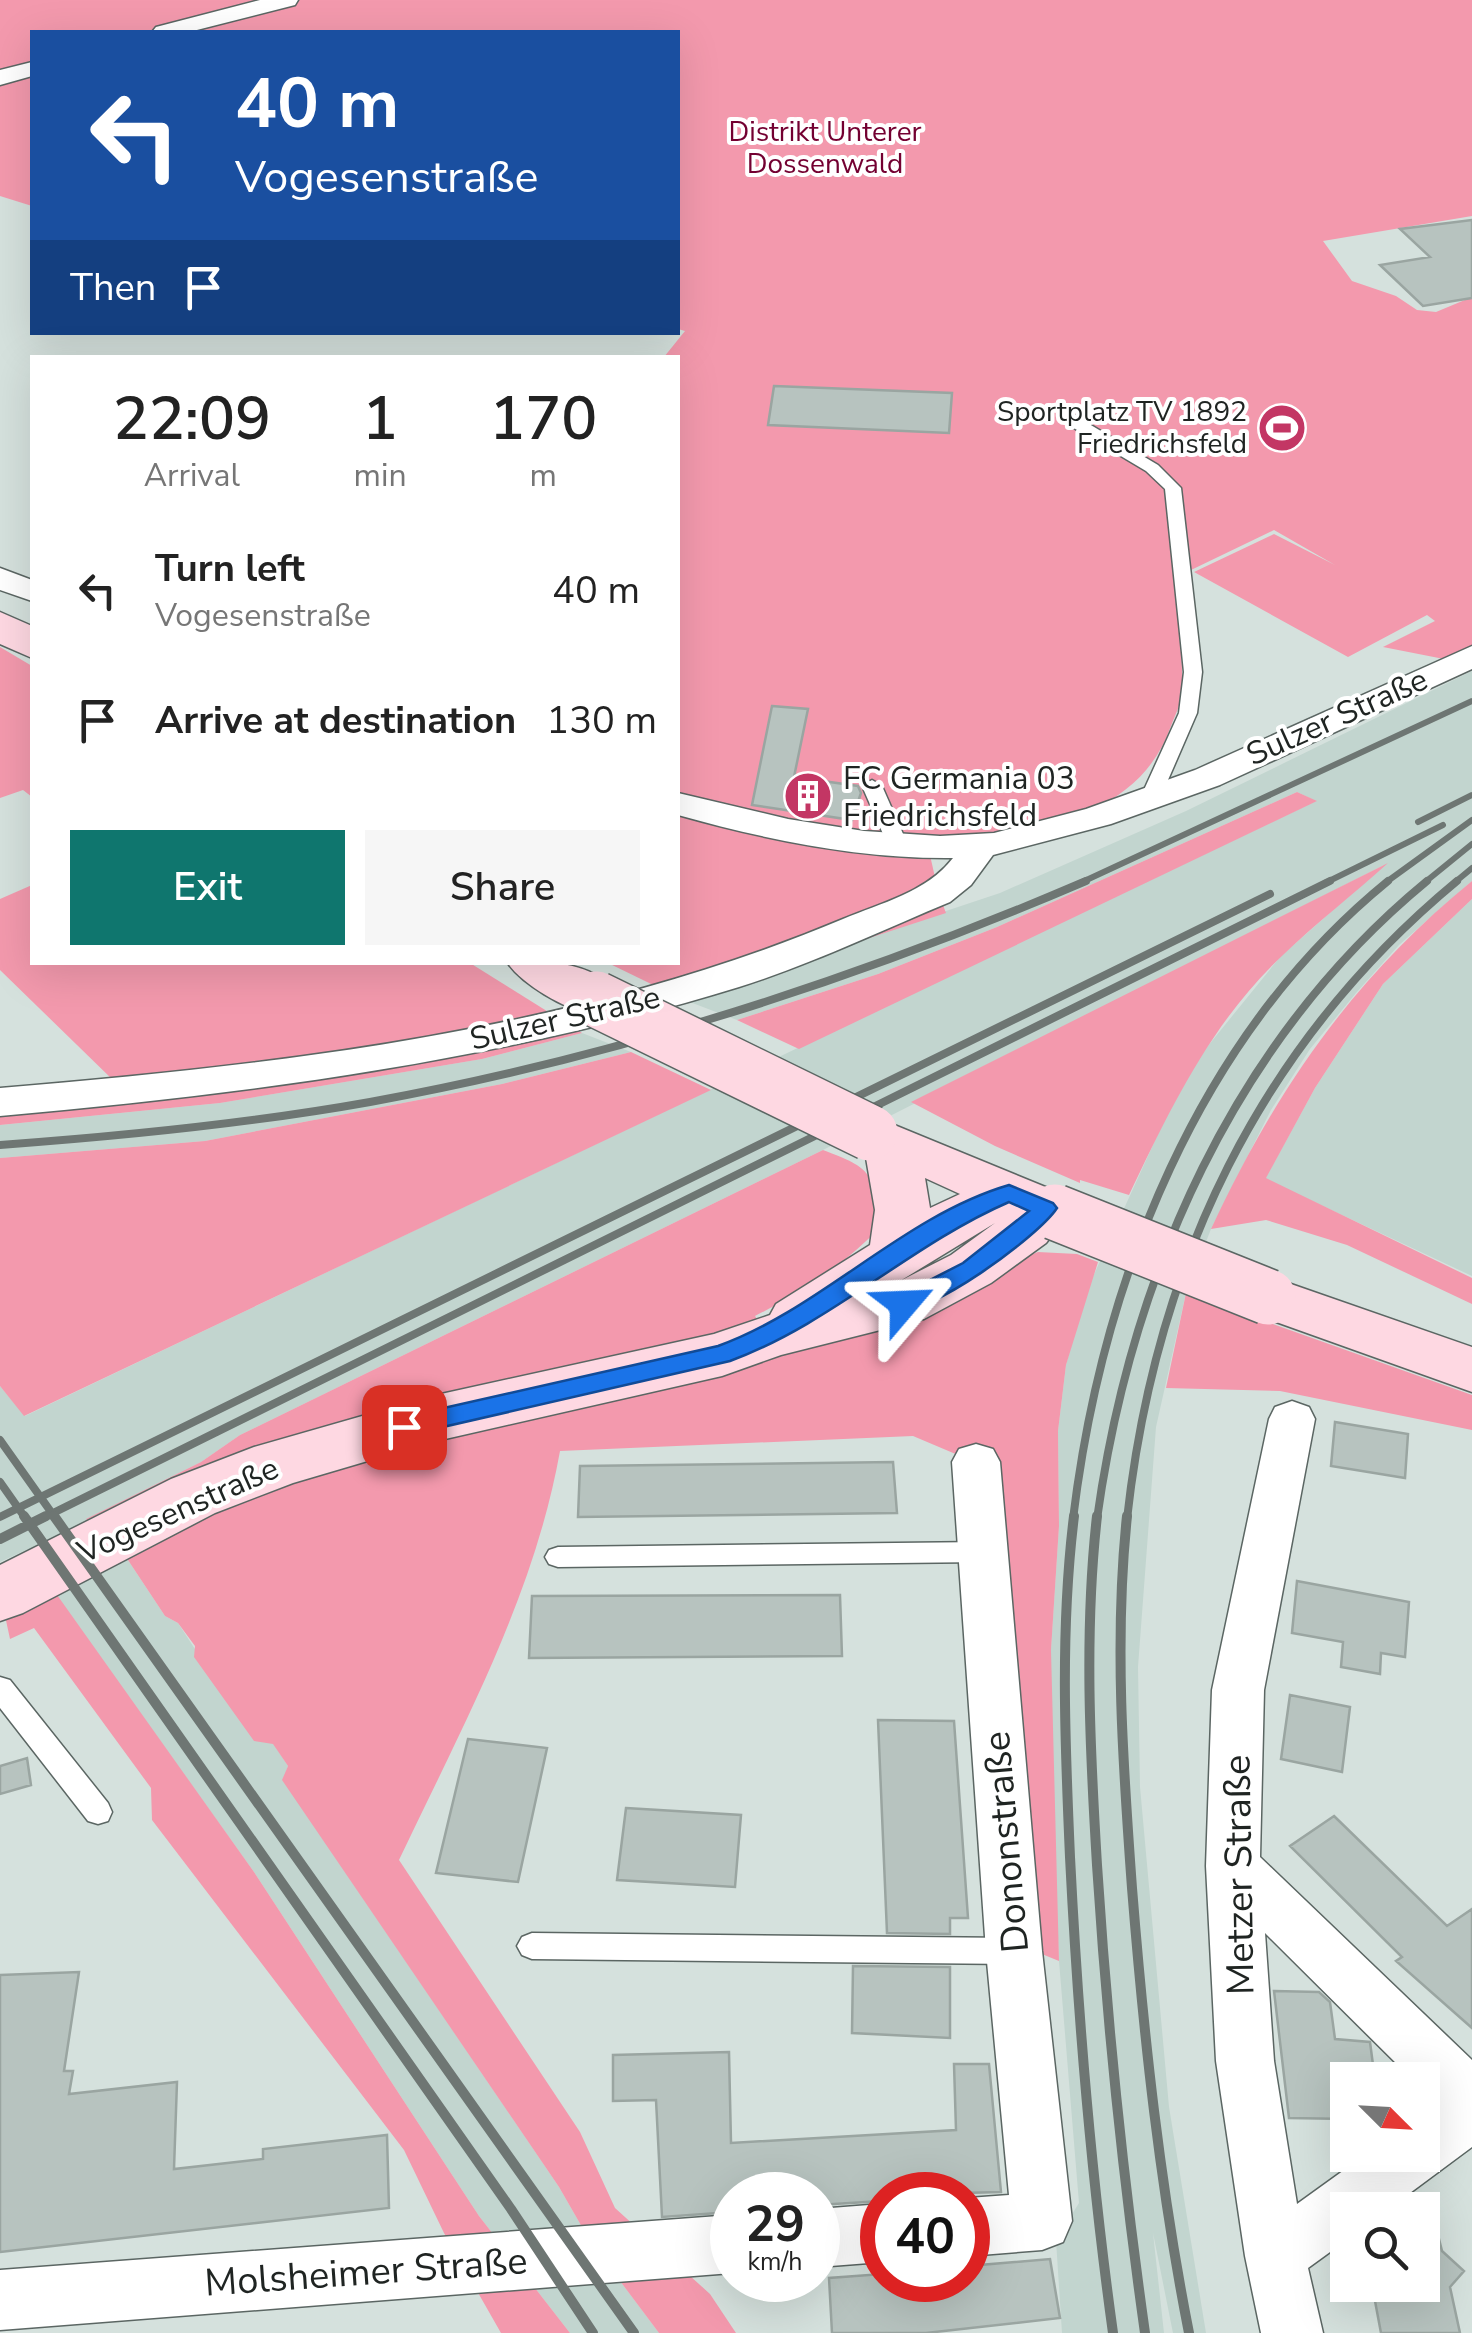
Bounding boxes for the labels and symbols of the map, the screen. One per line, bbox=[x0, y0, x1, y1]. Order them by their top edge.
park label: Distrikt Unterer Dossenwald bbox=[728, 113, 922, 183]
place label: Sportplatz TV 1892 Friedrichsfeld bbox=[997, 393, 1247, 463]
sports icon: Sportplatz TV 1892 Friedrichsfeld bbox=[1256, 402, 1308, 454]
street label: Sulzer Straße bbox=[1240, 658, 1434, 776]
place label: FC Germania 03 Friedrichsfeld bbox=[843, 757, 1075, 837]
building icon: FC Germania 03 Friedrichsfeld bbox=[782, 770, 834, 822]
street label: Sulzer Straße bbox=[466, 975, 664, 1061]
position arrow bbox=[852, 1252, 956, 1356]
pin bbox=[362, 1385, 447, 1470]
street label: Vogesenstraße bbox=[70, 1446, 285, 1574]
street label: Dononstraße bbox=[971, 1729, 1041, 1955]
street label: Metzer Straße bbox=[1211, 1754, 1267, 1996]
north arrow bbox=[1330, 2062, 1440, 2172]
speed limit sign: 40 bbox=[860, 2172, 990, 2302]
street label: Molsheimer Straße bbox=[203, 2235, 529, 2309]

